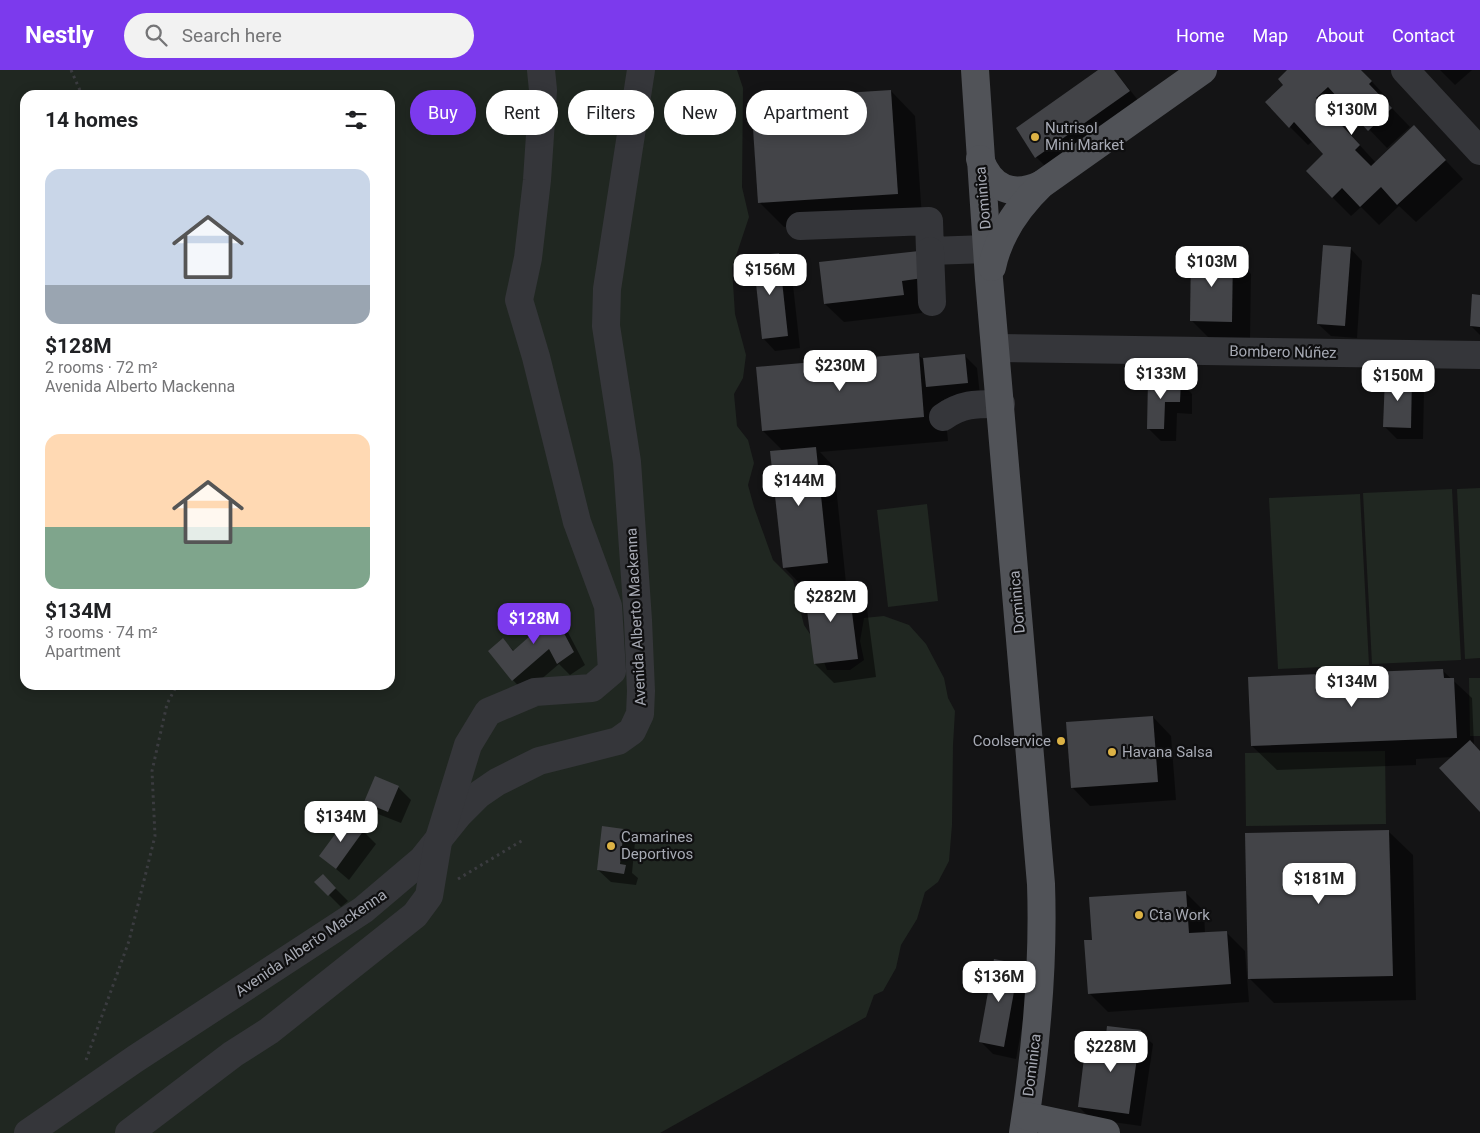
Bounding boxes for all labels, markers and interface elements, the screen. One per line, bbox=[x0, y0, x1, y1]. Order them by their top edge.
search box bbox=[124, 13, 474, 58]
text: Nestly bbox=[25, 21, 94, 49]
icon: search bbox=[142, 21, 170, 49]
text: Search here bbox=[182, 24, 282, 47]
text: Home bbox=[1176, 25, 1225, 46]
text: Map bbox=[1253, 25, 1288, 46]
text: About bbox=[1316, 25, 1364, 46]
text: Contact bbox=[1392, 25, 1455, 46]
chip: Buy bbox=[410, 90, 476, 135]
chip: Rent bbox=[486, 90, 558, 135]
chip: Filters bbox=[568, 90, 654, 135]
chip: New bbox=[664, 90, 736, 135]
chip: Apartment bbox=[746, 90, 867, 135]
pin: $130M bbox=[1317, 93, 1387, 136]
text: $130M bbox=[1327, 100, 1377, 119]
icon: filters bbox=[342, 106, 370, 134]
text: 14 homes bbox=[45, 108, 138, 132]
place label: Nutrisol Mini Market bbox=[1045, 119, 1124, 154]
marker: Nutrisol Mini Market bbox=[1029, 131, 1041, 143]
street label: Dominica bbox=[971, 166, 995, 230]
icon: home bbox=[163, 202, 253, 292]
pin: $103M bbox=[1177, 246, 1247, 288]
text: $103M bbox=[1187, 252, 1237, 271]
pin: $156M bbox=[735, 254, 805, 296]
text: $156M bbox=[745, 260, 795, 279]
text: $128M bbox=[45, 334, 112, 358]
street label: Bombero Núñez bbox=[1229, 342, 1337, 362]
pin: $230M bbox=[805, 350, 875, 392]
text: $230M bbox=[815, 356, 865, 375]
text: 2 rooms · 72 m² bbox=[45, 358, 158, 377]
pin: $133M bbox=[1126, 358, 1196, 400]
pin: $150M bbox=[1363, 360, 1433, 402]
text: $133M bbox=[1136, 364, 1186, 383]
text: $150M bbox=[1373, 366, 1423, 385]
text: Avenida Alberto Mackenna bbox=[45, 377, 235, 396]
pin: $144M bbox=[764, 464, 834, 507]
icon: home bbox=[163, 467, 253, 557]
text: $144M bbox=[774, 471, 824, 490]
street label: Avenida Alberto Mackenna bbox=[622, 527, 650, 707]
street label: Dominica bbox=[1005, 570, 1029, 634]
pin: $282M bbox=[796, 580, 866, 623]
text: $282M bbox=[806, 587, 856, 606]
text: $134M bbox=[45, 599, 112, 623]
pin: $128M bbox=[499, 602, 569, 645]
text: $128M bbox=[509, 609, 559, 628]
text: 3 rooms · 74 m² bbox=[45, 623, 158, 642]
text: Apartment bbox=[45, 642, 121, 661]
pin: $134M bbox=[1317, 666, 1387, 708]
text: $134M bbox=[1327, 672, 1377, 691]
place label: Coolservice bbox=[973, 732, 1051, 750]
marker: Coolservice bbox=[1055, 735, 1067, 747]
place label: Havana Salsa bbox=[1122, 743, 1213, 761]
marker: Havana Salsa bbox=[1106, 746, 1118, 758]
pin: $134M bbox=[306, 800, 376, 843]
text: $134M bbox=[316, 807, 366, 826]
place label: Camarines Deportivos bbox=[621, 828, 693, 863]
marker: Camarines Deportivos bbox=[605, 840, 617, 852]
pin: $181M bbox=[1284, 862, 1354, 905]
text: $181M bbox=[1294, 869, 1344, 888]
street label: Avenida Alberto Mackenna bbox=[232, 886, 390, 1000]
place label: Cta Work bbox=[1149, 906, 1210, 924]
marker: Cta Work bbox=[1133, 909, 1145, 921]
pin: $136M bbox=[964, 960, 1034, 1003]
text: $136M bbox=[974, 967, 1024, 986]
pin: $228M bbox=[1076, 1030, 1146, 1073]
street label: Dominica bbox=[1019, 1033, 1045, 1097]
text: $228M bbox=[1086, 1037, 1136, 1056]

